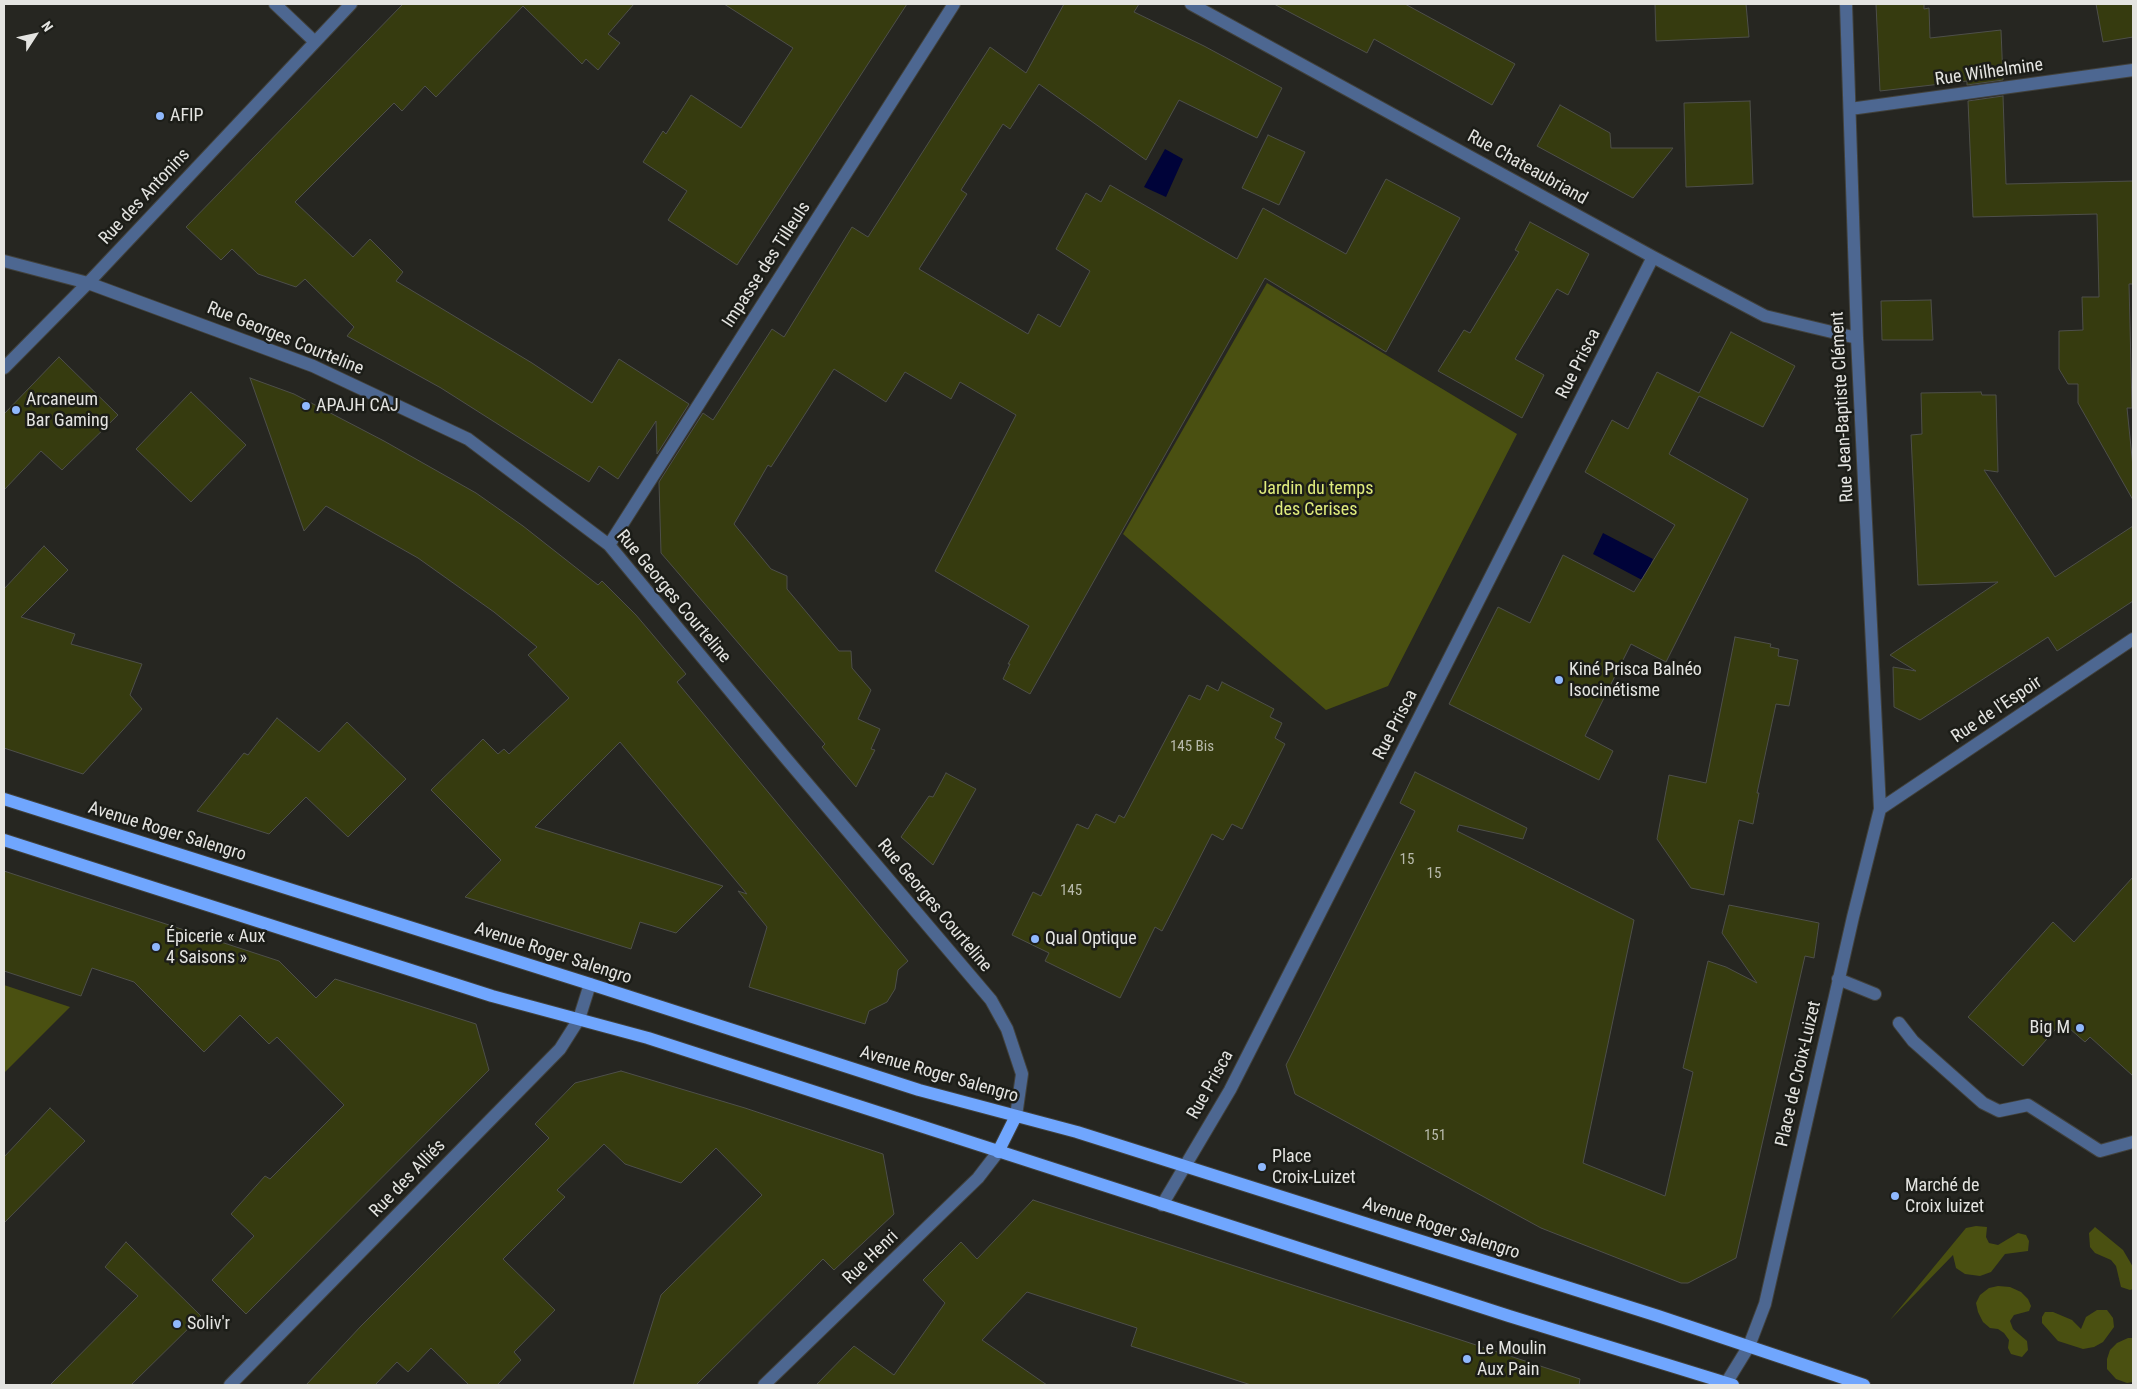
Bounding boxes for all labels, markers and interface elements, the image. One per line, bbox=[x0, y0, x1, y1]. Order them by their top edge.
north arrow bbox=[10, 10, 60, 60]
text: N bbox=[38, 18, 56, 34]
street label: Rue Wilhelmine bbox=[1934, 55, 2044, 91]
place label: AFIP bbox=[170, 105, 204, 127]
marker: AFIP bbox=[154, 110, 166, 122]
street label: Rue Chateaubriand bbox=[1463, 126, 1591, 210]
street label: Rue des Antonins bbox=[95, 144, 195, 250]
street label: Impasse des Tilleuls bbox=[718, 198, 816, 332]
street label: Rue Georges Courteline bbox=[204, 298, 366, 380]
street label: Rue Jean-Baptiste Clément bbox=[1827, 311, 1859, 503]
street label: Rue Prisca bbox=[1552, 325, 1606, 403]
place label: Arcaneum Bar Gaming bbox=[26, 389, 109, 432]
place label: APAJH CAJ bbox=[316, 395, 399, 417]
marker: APAJH CAJ bbox=[300, 400, 312, 412]
marker: Arcaneum Bar Gaming bbox=[10, 404, 22, 416]
park label: Jardin du temps des Cerises bbox=[1259, 478, 1373, 520]
street label: Rue Georges Courteline bbox=[611, 526, 735, 668]
place label: Kiné Prisca Balnéo Isocinétisme bbox=[1569, 659, 1702, 702]
street label: Rue de l'Espoir bbox=[1948, 672, 2046, 748]
marker: Kiné Prisca Balnéo Isocinétisme bbox=[1553, 674, 1565, 686]
street label: Rue Prisca bbox=[1369, 686, 1423, 764]
house number: 145 Bis bbox=[1170, 738, 1214, 756]
street label: Avenue Roger Salengro bbox=[85, 798, 249, 866]
street label: Rue Georges Courteline bbox=[872, 835, 996, 977]
house number: 15 bbox=[1400, 851, 1414, 869]
house number: 15 bbox=[1427, 865, 1441, 883]
house number: 145 bbox=[1060, 882, 1082, 900]
street label: Avenue Roger Salengro bbox=[472, 918, 634, 990]
place label: Épicerie « Aux 4 Saisons » bbox=[166, 926, 265, 969]
place label: Qual Optique bbox=[1045, 928, 1137, 950]
marker: Qual Optique bbox=[1029, 933, 1041, 945]
marker: Épicerie « Aux 4 Saisons » bbox=[150, 941, 162, 953]
street label: Place de Croix-Luizet bbox=[1772, 999, 1826, 1149]
place label: Big M bbox=[2029, 1017, 2070, 1039]
marker: Big M bbox=[2074, 1022, 2086, 1034]
street label: Avenue Roger Salengro bbox=[857, 1042, 1021, 1108]
street label: Rue Prisca bbox=[1183, 1047, 1239, 1123]
house number: 151 bbox=[1424, 1127, 1446, 1145]
street label: Rue des Alliés bbox=[366, 1136, 450, 1222]
place label: Place Croix-Luizet bbox=[1272, 1146, 1356, 1188]
marker: Place Croix-Luizet bbox=[1256, 1161, 1268, 1173]
place label: Marché de Croix luizet bbox=[1905, 1175, 1984, 1218]
marker: Marché de Croix luizet bbox=[1889, 1190, 1901, 1202]
street label: Avenue Roger Salengro bbox=[1360, 1193, 1522, 1265]
street label: Rue Henri bbox=[839, 1226, 903, 1290]
place label: Soliv'r bbox=[187, 1313, 230, 1335]
marker: Soliv'r bbox=[171, 1318, 183, 1330]
place label: Le Moulin Aux Pain bbox=[1477, 1338, 1546, 1380]
marker: Le Moulin Aux Pain bbox=[1461, 1353, 1473, 1365]

